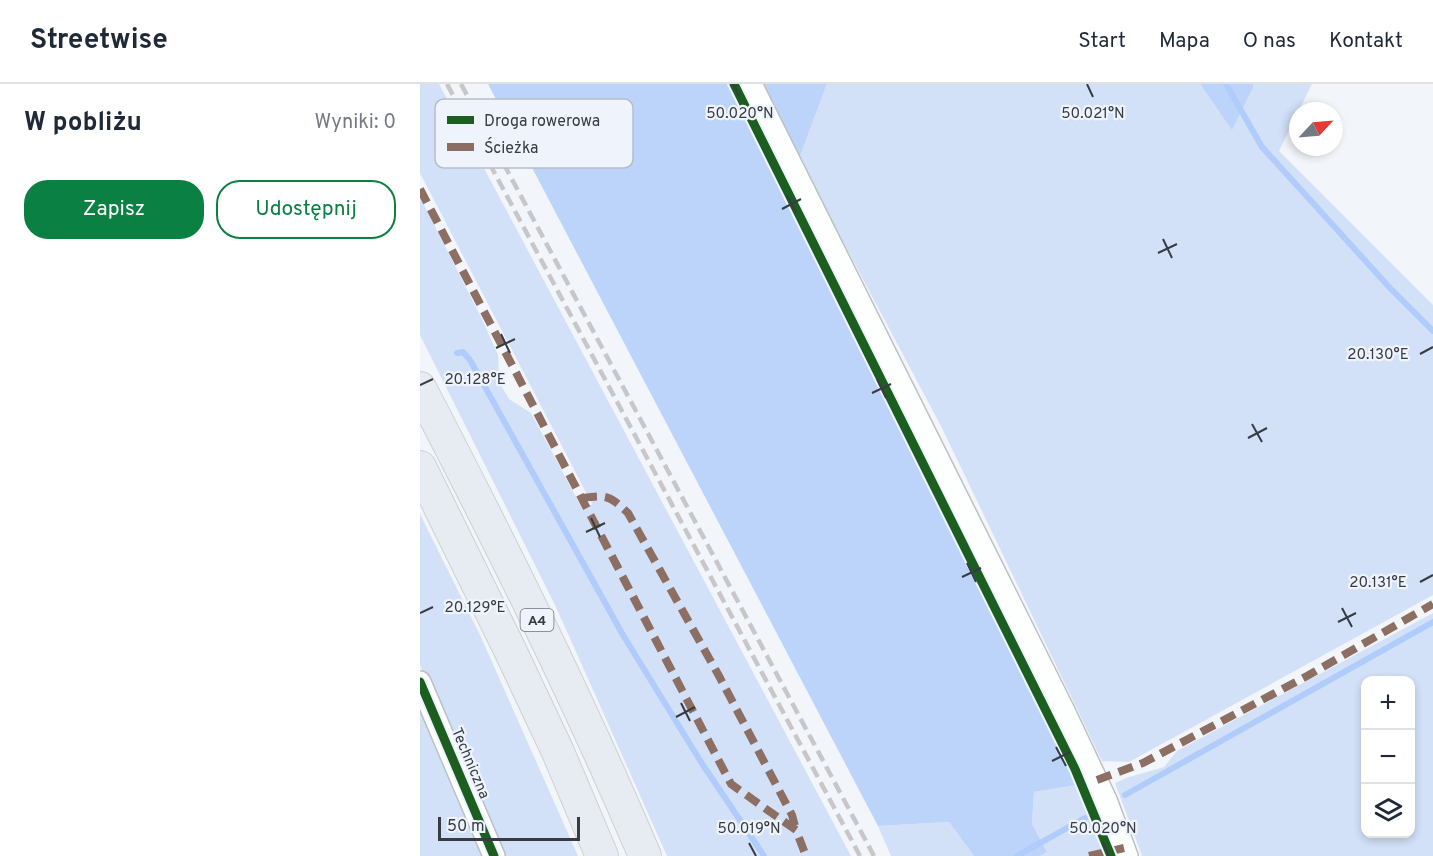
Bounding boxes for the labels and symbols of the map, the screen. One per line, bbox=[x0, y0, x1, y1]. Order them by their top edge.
legend bbox=[435, 99, 633, 168]
north arrow bbox=[1289, 102, 1343, 156]
text: 50.020°N bbox=[706, 105, 774, 124]
text: 50.021°N bbox=[1061, 105, 1125, 124]
text: Droga rowerowa bbox=[484, 112, 600, 132]
text: Ścieżka bbox=[484, 137, 538, 159]
text: 20.130°E bbox=[1347, 346, 1409, 365]
text: 20.128°E bbox=[444, 371, 506, 390]
text: 20.131°E bbox=[1349, 574, 1407, 593]
text: 20.129°E bbox=[444, 599, 506, 618]
road number: A4 bbox=[520, 609, 554, 631]
street label: Techniczna bbox=[446, 725, 493, 802]
scale bar bbox=[438, 814, 580, 842]
text: 50.019°N bbox=[717, 820, 781, 839]
text: 50.020°N bbox=[1069, 820, 1137, 839]

